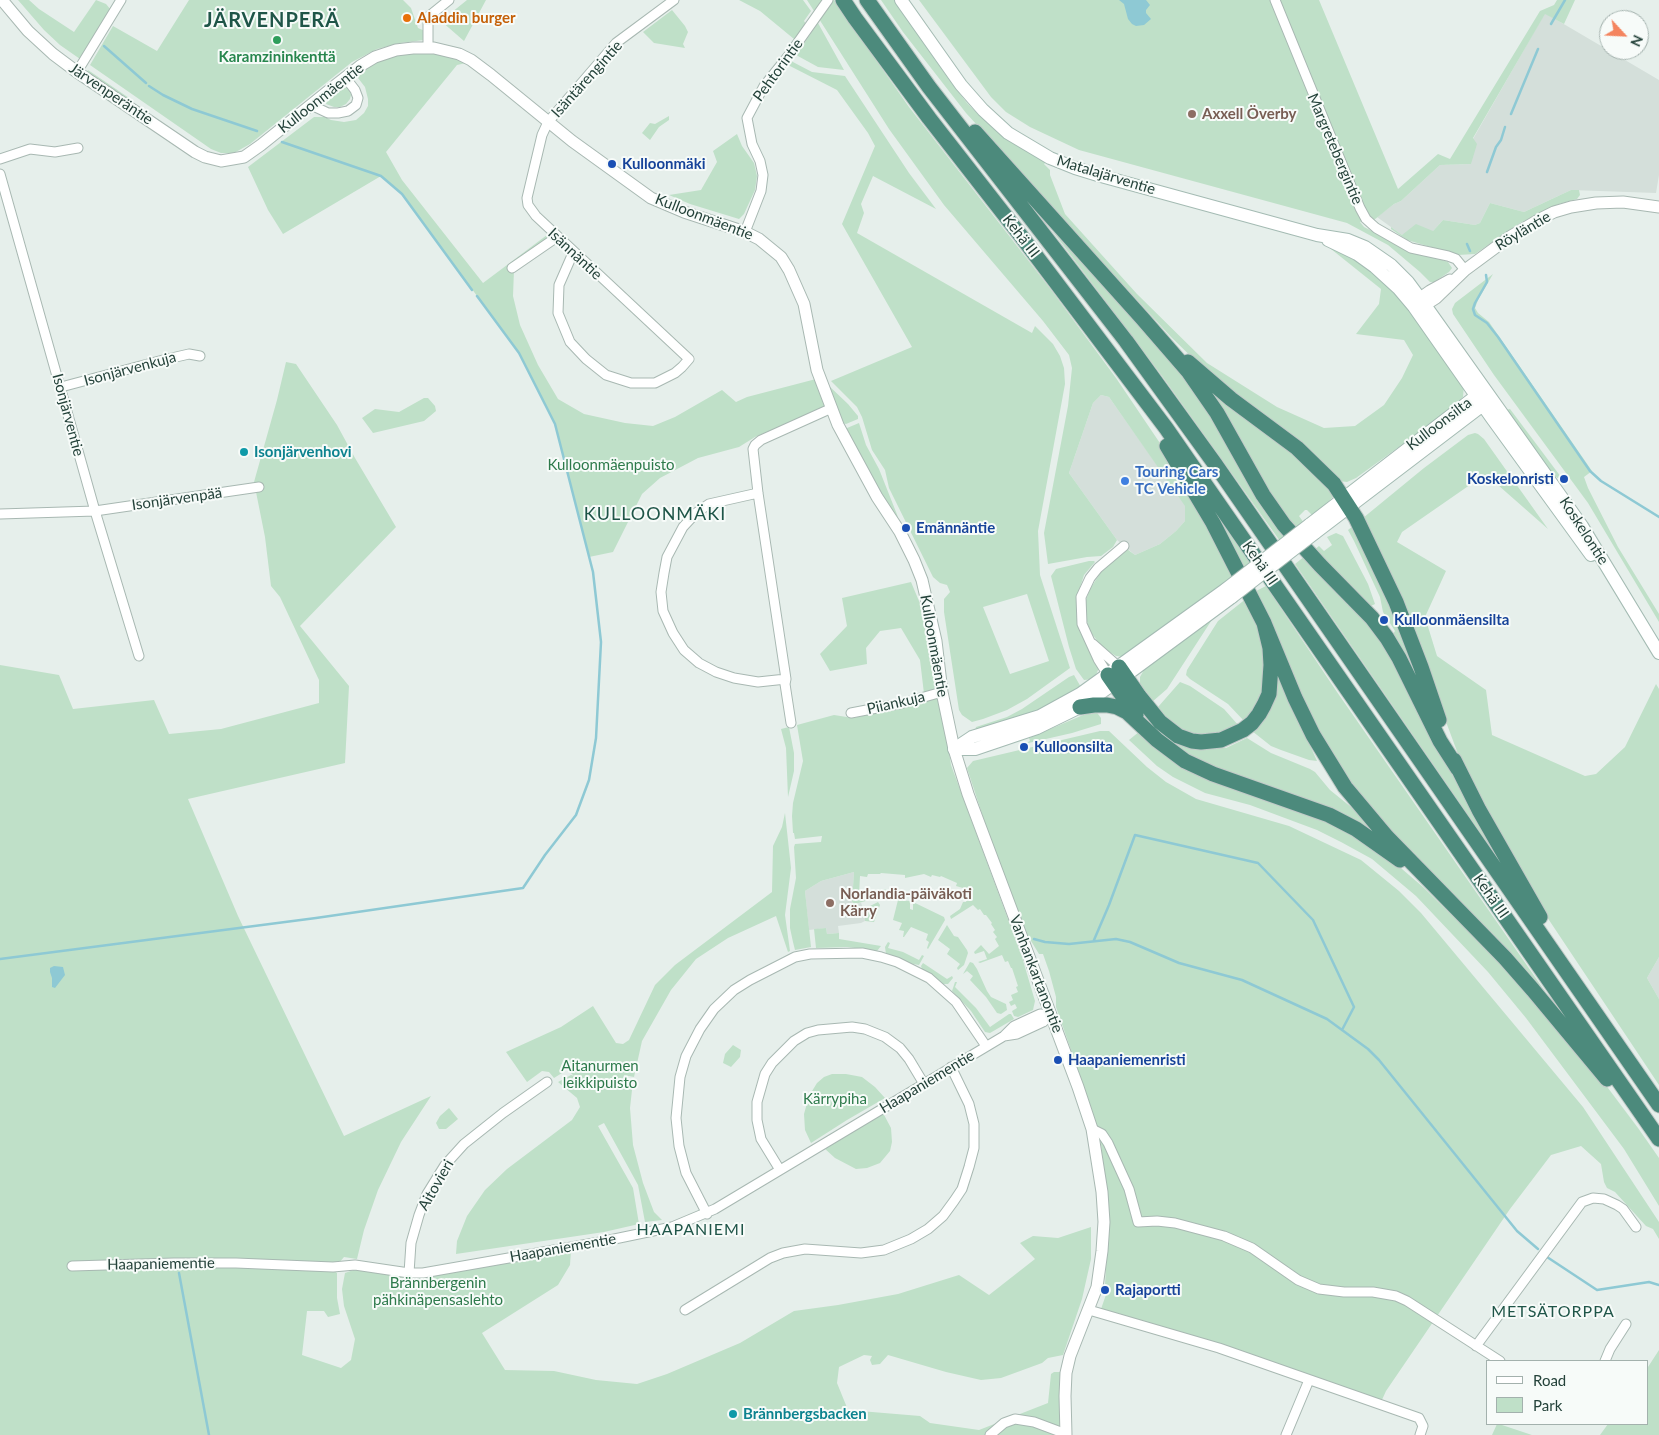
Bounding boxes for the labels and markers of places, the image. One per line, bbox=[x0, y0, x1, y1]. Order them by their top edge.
place label: Aladdin burger bbox=[417, 9, 516, 27]
marker: Aladdin burger bbox=[401, 12, 413, 24]
marker: Karamzininkenttä bbox=[271, 34, 283, 46]
place label: Karamzininkenttä bbox=[218, 48, 336, 66]
place label: Axxell Överby bbox=[1202, 105, 1296, 123]
marker: Axxell Överby bbox=[1186, 108, 1198, 120]
place label: Kulloonmäki bbox=[622, 155, 706, 173]
marker: Kulloonmäki bbox=[606, 158, 618, 170]
place label: Isonjärvenhovi bbox=[254, 443, 352, 461]
marker: Isonjärvenhovi bbox=[238, 446, 250, 458]
place label: Touring Cars TC Vehicle bbox=[1135, 463, 1218, 498]
place label: Koskelonristi bbox=[1467, 470, 1554, 488]
marker: Koskelonristi bbox=[1558, 473, 1570, 485]
marker: Touring Cars TC Vehicle bbox=[1119, 475, 1131, 487]
place label: Emännäntie bbox=[916, 519, 995, 537]
marker: Emännäntie bbox=[900, 522, 912, 534]
place label: Kulloonmäensilta bbox=[1394, 611, 1509, 629]
marker: Kulloonmäensilta bbox=[1378, 614, 1390, 626]
place label: Kulloonsilta bbox=[1034, 738, 1113, 756]
marker: Kulloonsilta bbox=[1018, 741, 1030, 753]
place label: Norlandia-päiväkoti Kärry bbox=[840, 885, 972, 920]
marker: Norlandia-päiväkoti Kärry bbox=[824, 897, 836, 909]
place label: Haapaniemenristi bbox=[1068, 1051, 1186, 1069]
marker: Haapaniemenristi bbox=[1052, 1054, 1064, 1066]
place label: Rajaportti bbox=[1115, 1281, 1181, 1299]
marker: Rajaportti bbox=[1099, 1284, 1111, 1296]
place label: Brännbergsbacken bbox=[743, 1405, 867, 1423]
marker: Brännbergsbacken bbox=[727, 1408, 739, 1420]

